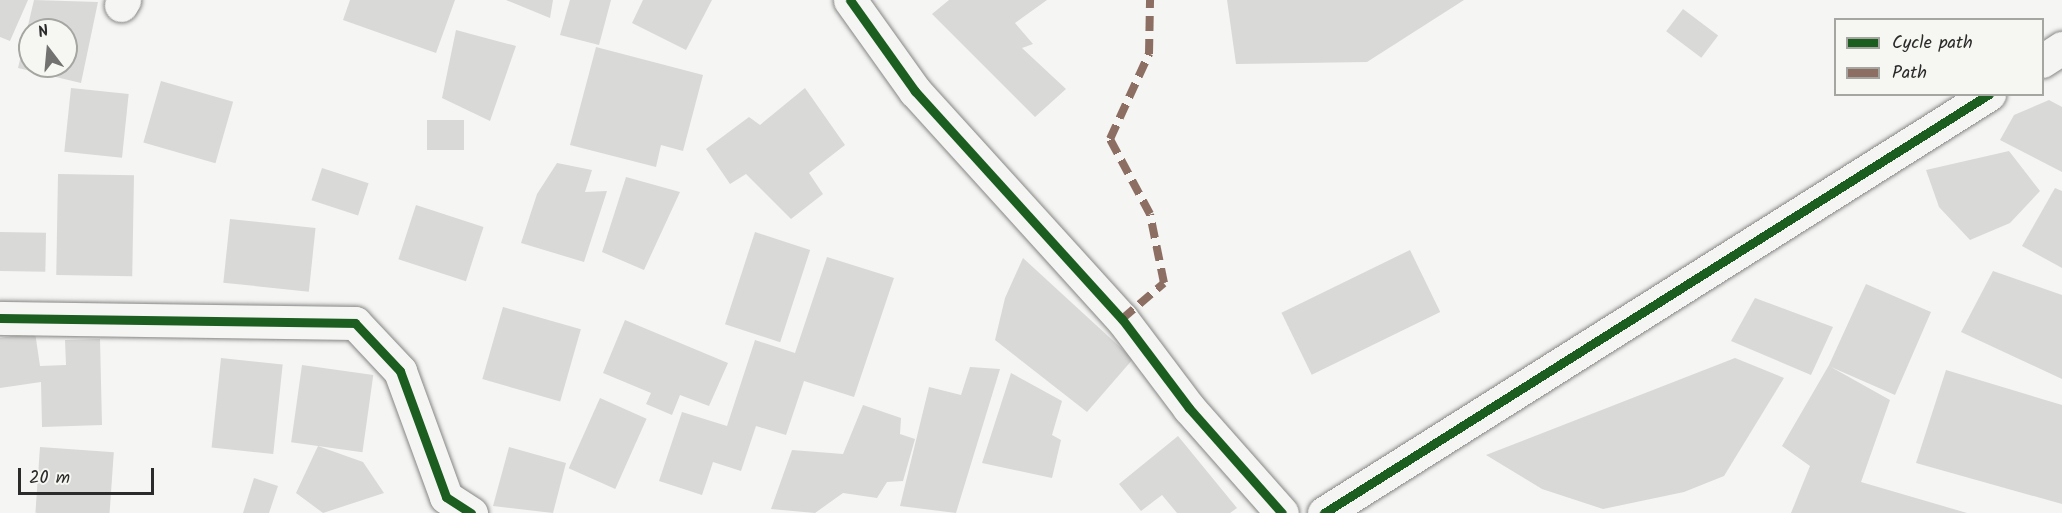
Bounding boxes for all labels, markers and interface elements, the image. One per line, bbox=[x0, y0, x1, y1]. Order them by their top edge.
north arrow bbox=[18, 18, 78, 78]
legend bbox=[1834, 18, 2044, 96]
text: N bbox=[35, 19, 52, 46]
text: Cycle path bbox=[1892, 29, 1973, 58]
text: Path bbox=[1892, 59, 1927, 88]
scale bar bbox=[21, 456, 158, 494]
text: 20 m bbox=[29, 464, 70, 493]

